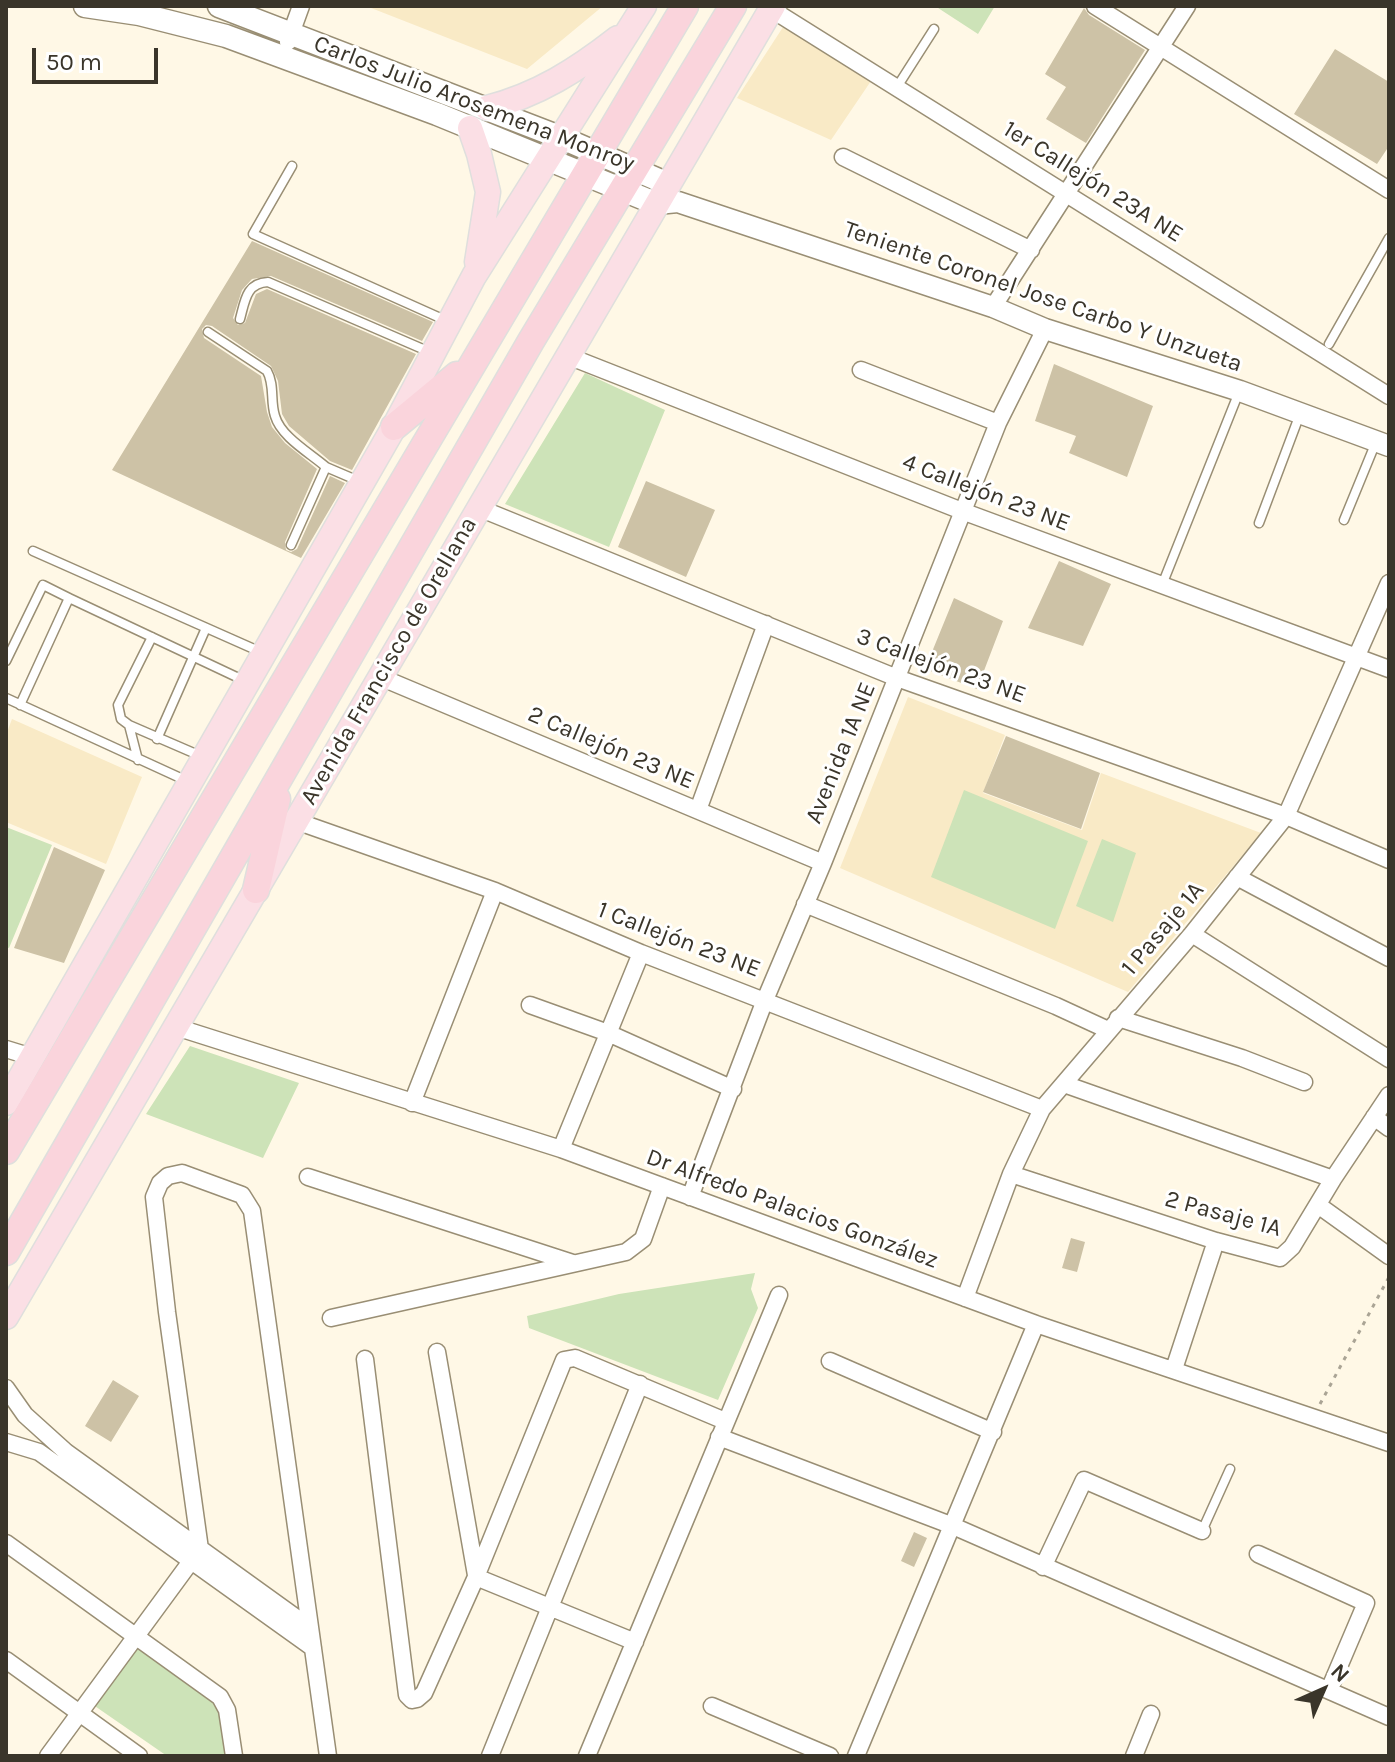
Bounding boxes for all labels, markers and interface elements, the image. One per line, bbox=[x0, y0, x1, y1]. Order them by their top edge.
street label: Carlos Julio Arosemena Monroy bbox=[310, 29, 638, 179]
scale bar bbox=[36, 32, 162, 82]
text: 50 m bbox=[46, 48, 102, 76]
street label: 1er Callejón 23A NE bbox=[998, 115, 1188, 249]
street label: Teniente Coronel Jose Carbo Y Unzueta bbox=[840, 215, 1246, 379]
street label: 4 Callejón 23 NE bbox=[898, 448, 1074, 538]
street label: Avenida Francisco de Orellana bbox=[295, 512, 483, 810]
street label: 3 Callejón 23 NE bbox=[852, 622, 1030, 710]
street label: Avenida 1A NE bbox=[800, 678, 882, 828]
street label: 2 Callejón 23 NE bbox=[524, 700, 698, 796]
street label: 1 Pasaje 1A bbox=[1116, 876, 1210, 982]
street label: 1 Callejón 23 NE bbox=[594, 896, 764, 984]
street label: Dr Alfredo Palacios González bbox=[642, 1143, 942, 1275]
street label: 2 Pasaje 1A bbox=[1162, 1185, 1284, 1243]
north arrow bbox=[1283, 1650, 1363, 1730]
text: N bbox=[1325, 1658, 1355, 1688]

